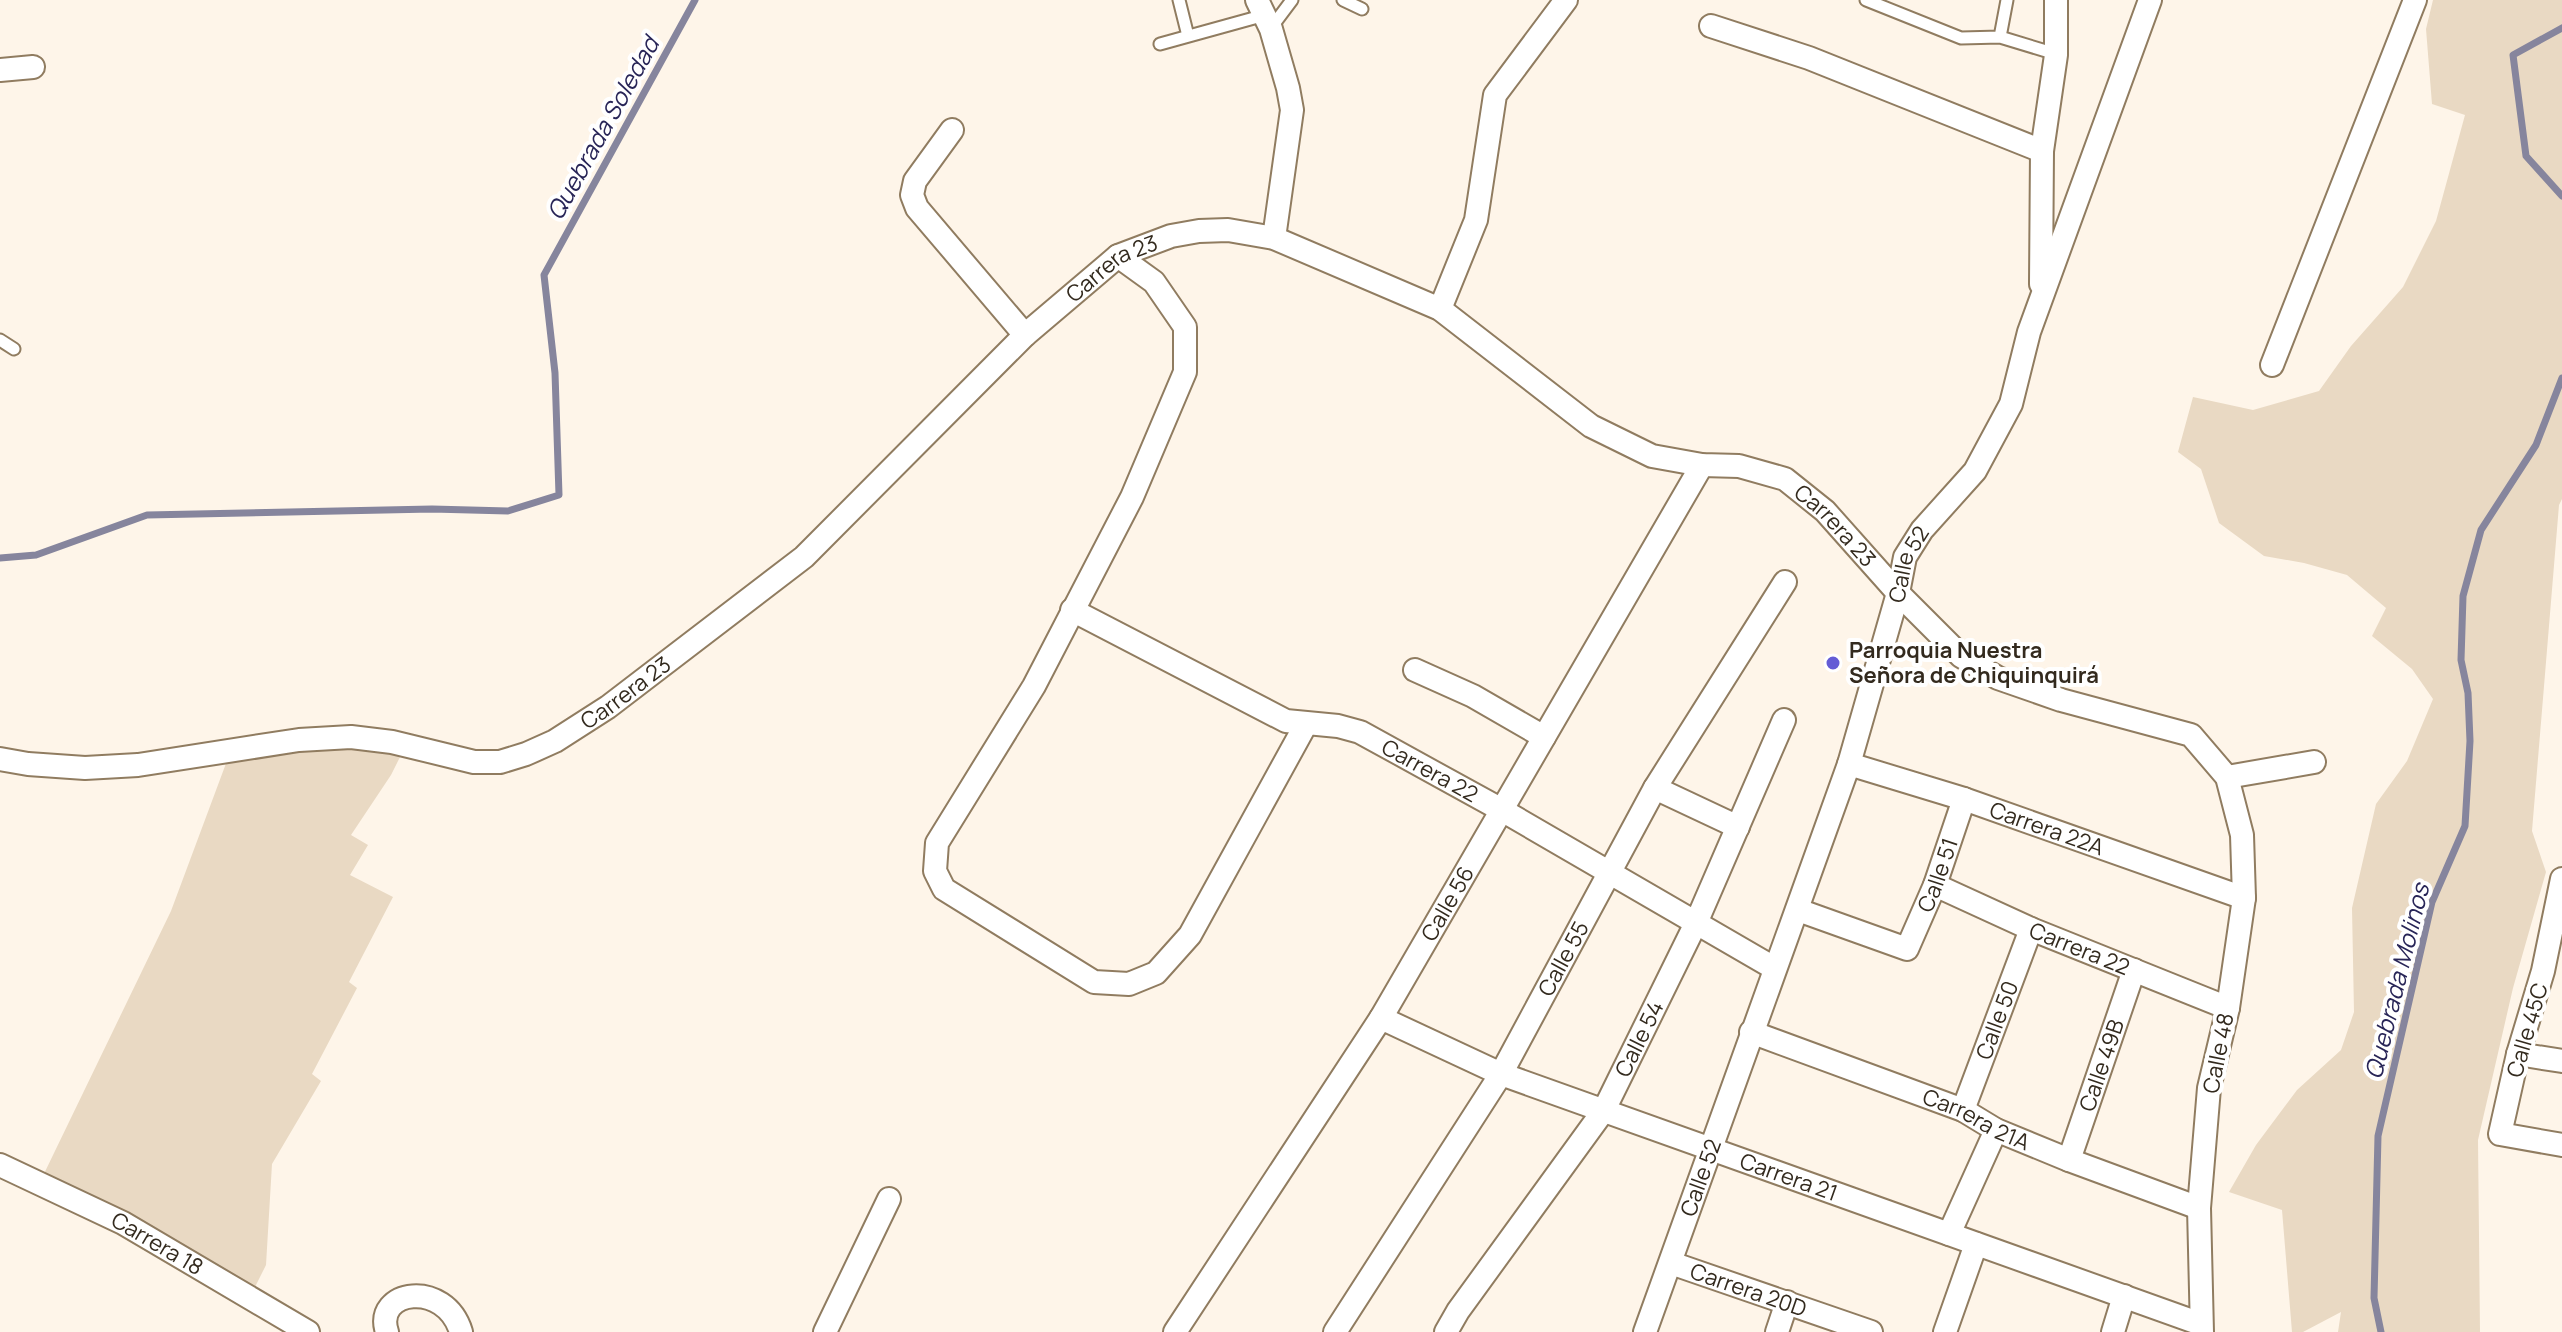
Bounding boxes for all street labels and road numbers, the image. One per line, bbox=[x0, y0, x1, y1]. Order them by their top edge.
street label: Carrera 23 bbox=[1059, 227, 1162, 309]
street label: Carrera 23 bbox=[1788, 477, 1883, 573]
street label: Calle 52 bbox=[1881, 520, 1936, 606]
street label: Carrera 23 bbox=[575, 649, 677, 736]
street label: Carrera 22 bbox=[1376, 732, 1484, 809]
street label: Carrera 22A bbox=[1986, 794, 2108, 862]
street label: Calle 51 bbox=[1910, 834, 1965, 917]
street label: Calle 56 bbox=[1414, 860, 1481, 946]
street label: Carrera 22 bbox=[2025, 915, 2134, 982]
street label: Calle 55 bbox=[1531, 916, 1596, 1001]
street label: Calle 50 bbox=[1968, 977, 2025, 1064]
street label: Calle 45C bbox=[2499, 979, 2555, 1081]
street label: Calle 54 bbox=[1608, 996, 1670, 1082]
street label: Calle 48 bbox=[2196, 1010, 2240, 1096]
street label: Calle 49B bbox=[2072, 1015, 2131, 1115]
street label: Carrera 21A bbox=[1919, 1082, 2034, 1157]
street label: Calle 52 bbox=[1673, 1135, 1728, 1220]
street label: Carrera 21 bbox=[1736, 1146, 1842, 1208]
street label: Carrera 18 bbox=[107, 1205, 209, 1282]
street label: Carrera 20D bbox=[1686, 1256, 1811, 1324]

